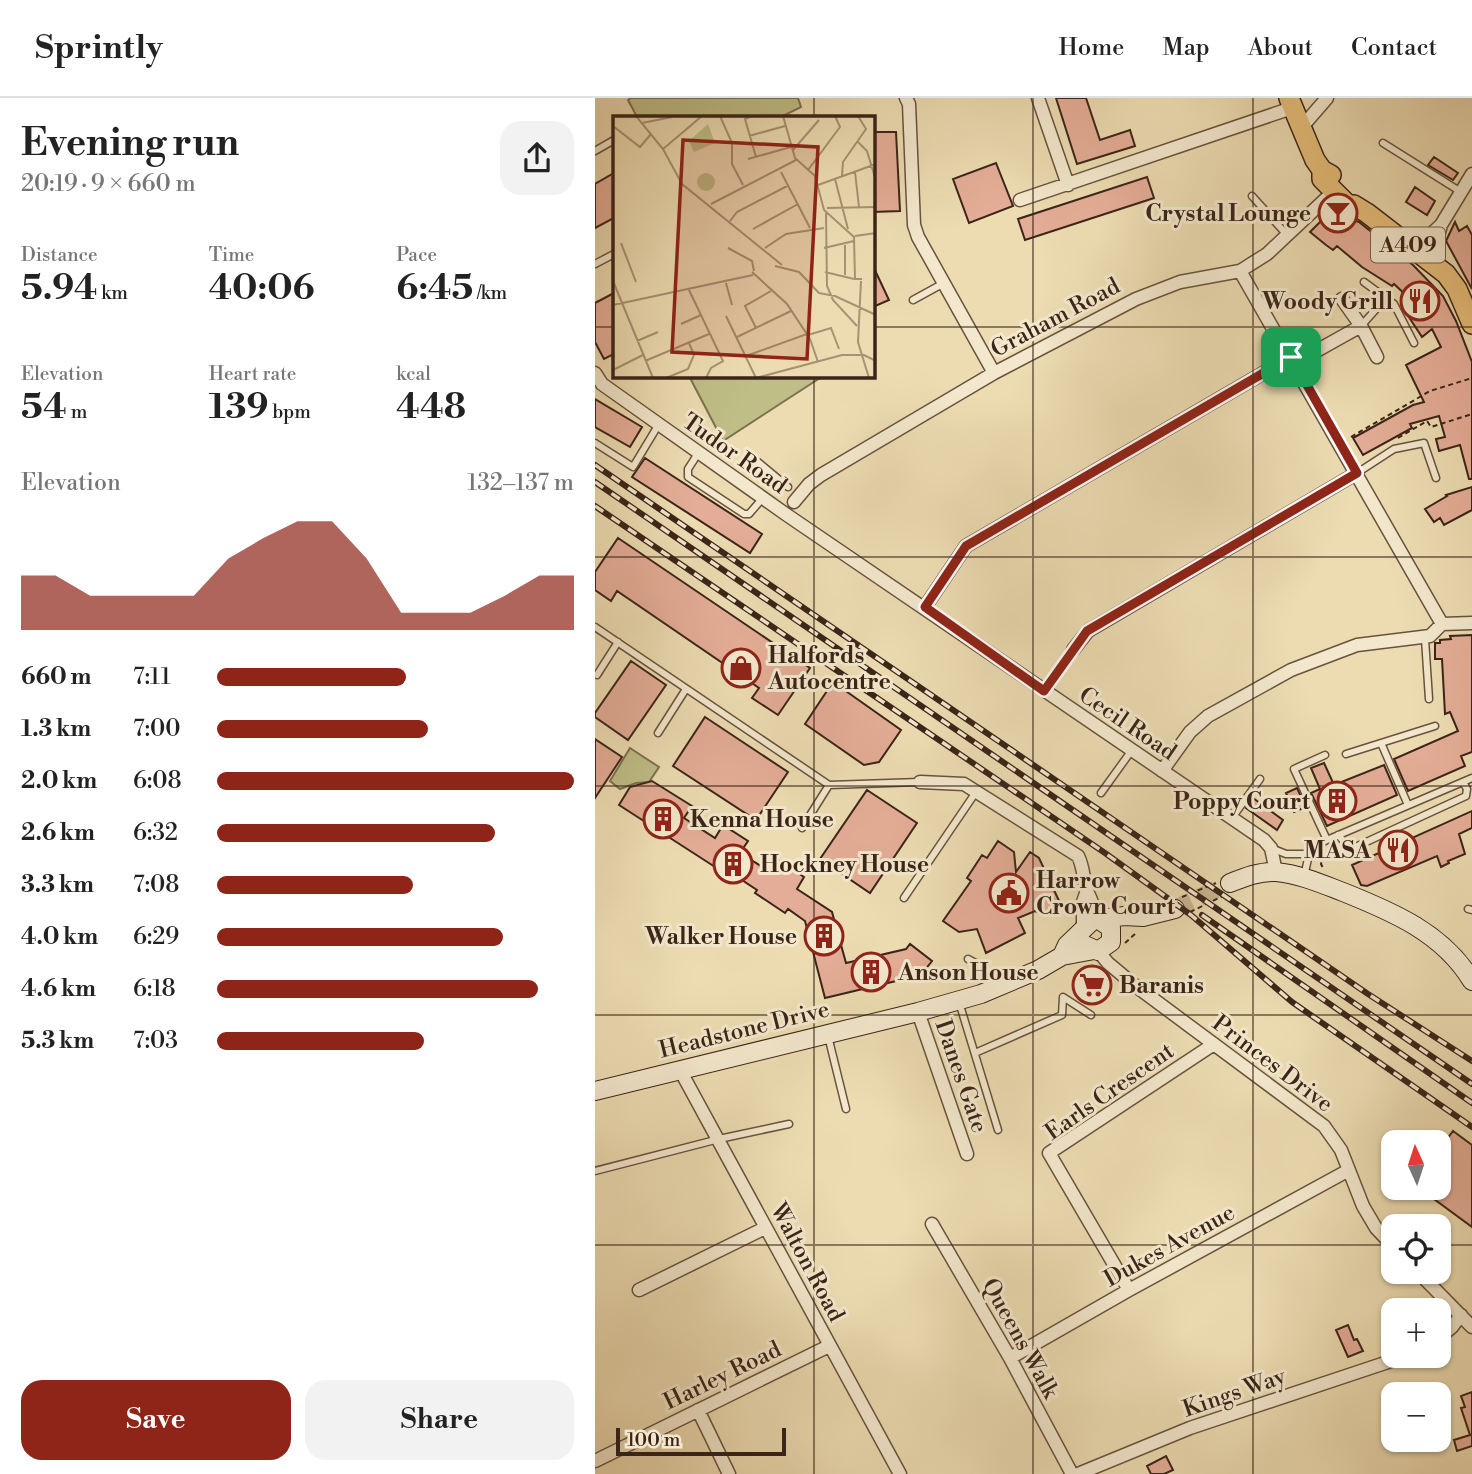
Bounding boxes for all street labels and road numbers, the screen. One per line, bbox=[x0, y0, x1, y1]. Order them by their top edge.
road number: A409 bbox=[1371, 228, 1445, 262]
street label: Graham Road bbox=[986, 272, 1125, 364]
street label: Tudor Road bbox=[677, 408, 792, 500]
street label: Cecil Road bbox=[1073, 681, 1181, 767]
street label: Headstone Drive bbox=[656, 995, 832, 1065]
street label: Princes Drive bbox=[1206, 1009, 1338, 1118]
street label: Danes Gate bbox=[929, 1016, 993, 1137]
street label: Earls Crescent bbox=[1040, 1037, 1179, 1147]
street label: Walton Road bbox=[764, 1197, 850, 1327]
street label: Dukes Avenue bbox=[1099, 1198, 1240, 1293]
street label: Queens Walk bbox=[976, 1274, 1065, 1404]
street label: Harley Road bbox=[659, 1335, 786, 1416]
street label: Kings Way bbox=[1179, 1362, 1290, 1424]

